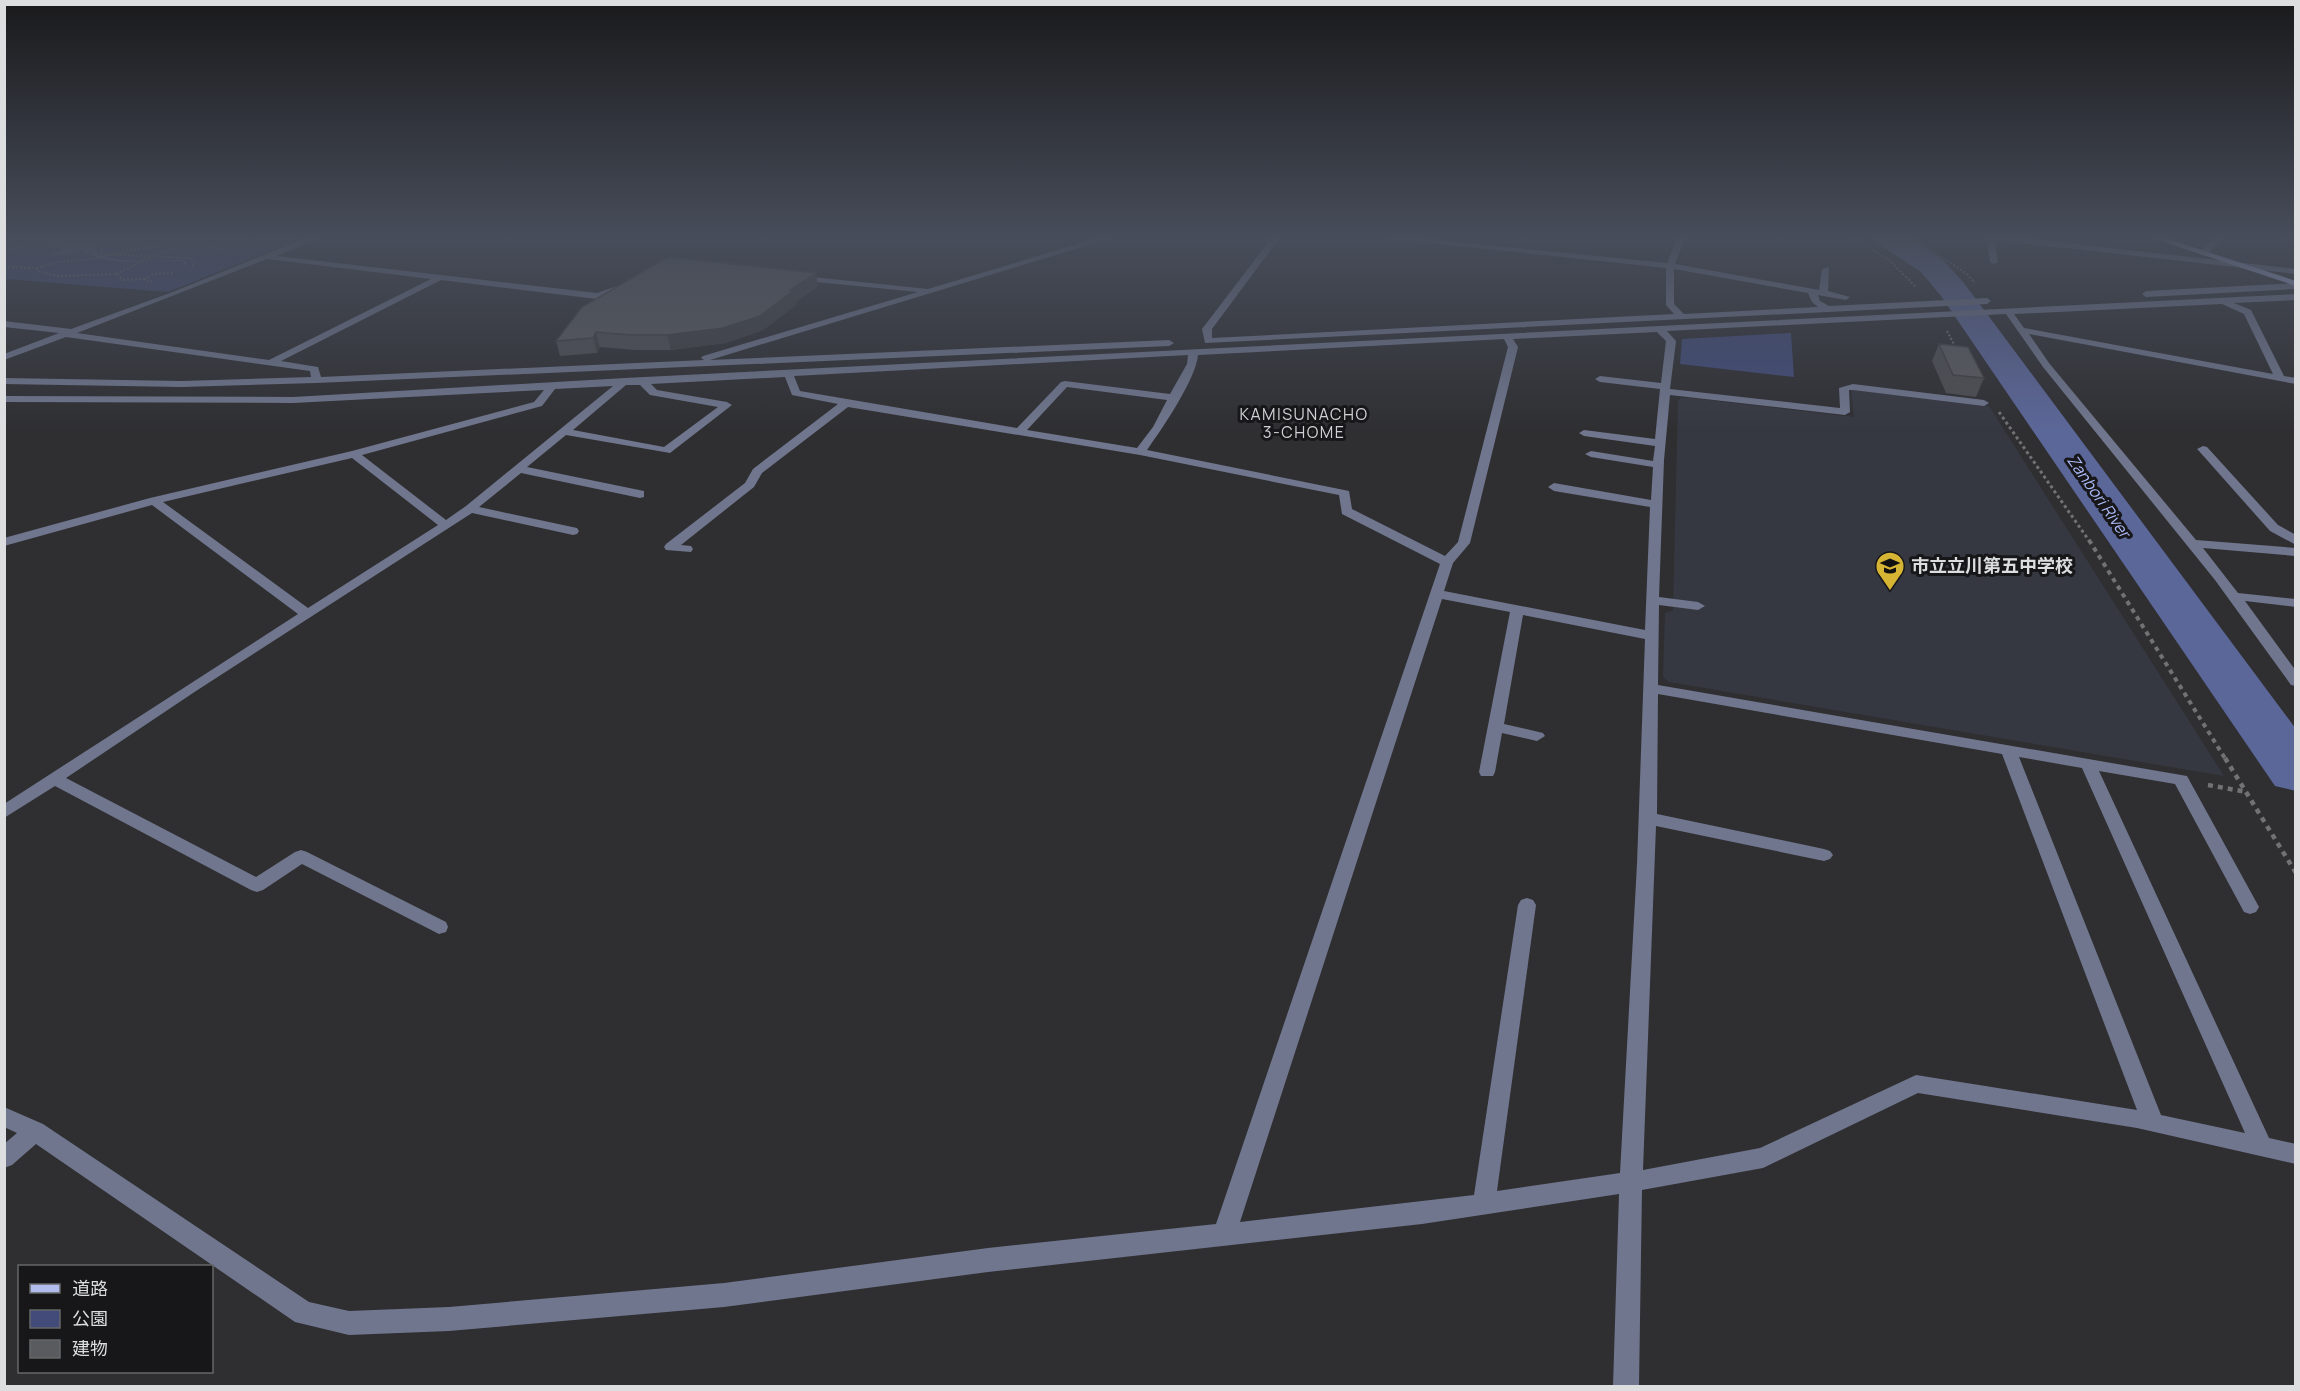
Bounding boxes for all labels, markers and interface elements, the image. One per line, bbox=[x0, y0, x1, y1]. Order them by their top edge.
district label: KAMISUNACHO 3-CHOME bbox=[1239, 403, 1369, 443]
water label: Zanbori River bbox=[2062, 450, 2137, 544]
school or university icon: 市立立川第五中学校 bbox=[1874, 550, 1906, 592]
place label: 市立立川第五中学校 bbox=[1911, 553, 2073, 577]
legend bbox=[18, 1265, 213, 1373]
text: 道路 bbox=[72, 1276, 108, 1300]
text: 公園 bbox=[72, 1306, 108, 1330]
text: 建物 bbox=[72, 1336, 108, 1360]

